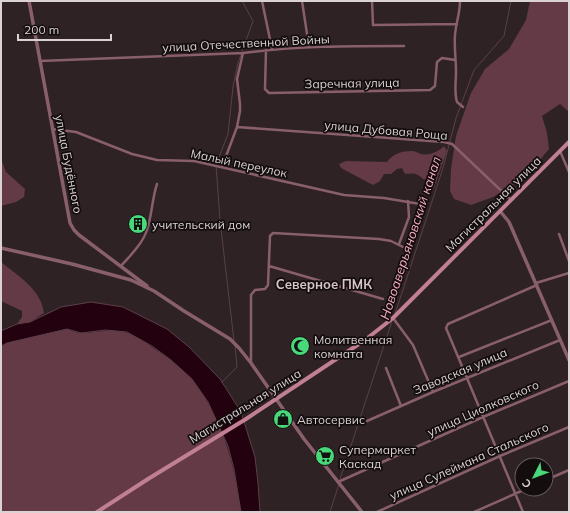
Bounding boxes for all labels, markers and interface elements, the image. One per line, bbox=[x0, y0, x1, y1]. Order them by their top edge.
scale bar bbox=[18, 16, 111, 42]
text: 200 m bbox=[24, 22, 59, 37]
street label: улица Отечественной Войны bbox=[162, 31, 330, 55]
street label: Заречная улица bbox=[304, 75, 400, 91]
street label: улица Будённого bbox=[52, 113, 86, 215]
street label: улица Дубовая Роща bbox=[324, 117, 448, 143]
street label: Малый переулок bbox=[189, 145, 289, 181]
street label: Магистральная улица bbox=[442, 153, 544, 255]
water label: Новоаверьяновский канал bbox=[376, 154, 444, 321]
building icon: учительский дом bbox=[127, 213, 149, 235]
place label: учительский дом bbox=[152, 217, 250, 232]
district label: Северное ПМК bbox=[276, 276, 372, 292]
place label: Молитвенная комната bbox=[314, 332, 392, 361]
mosque icon: Молитвенная комната bbox=[289, 335, 311, 357]
street label: Заводская улица bbox=[411, 344, 509, 398]
street label: Магистральная улица bbox=[186, 365, 304, 447]
street label: улица Циолковского bbox=[425, 377, 541, 439]
shop icon: Автосервис bbox=[272, 408, 294, 430]
place label: Автосервис bbox=[297, 412, 365, 427]
street label: улица Сулеймана Стальского bbox=[387, 419, 551, 503]
place label: Супермаркет Каскад bbox=[339, 442, 416, 471]
supermarket icon: Супермаркет Каскад bbox=[314, 445, 336, 467]
north arrow bbox=[514, 457, 554, 497]

